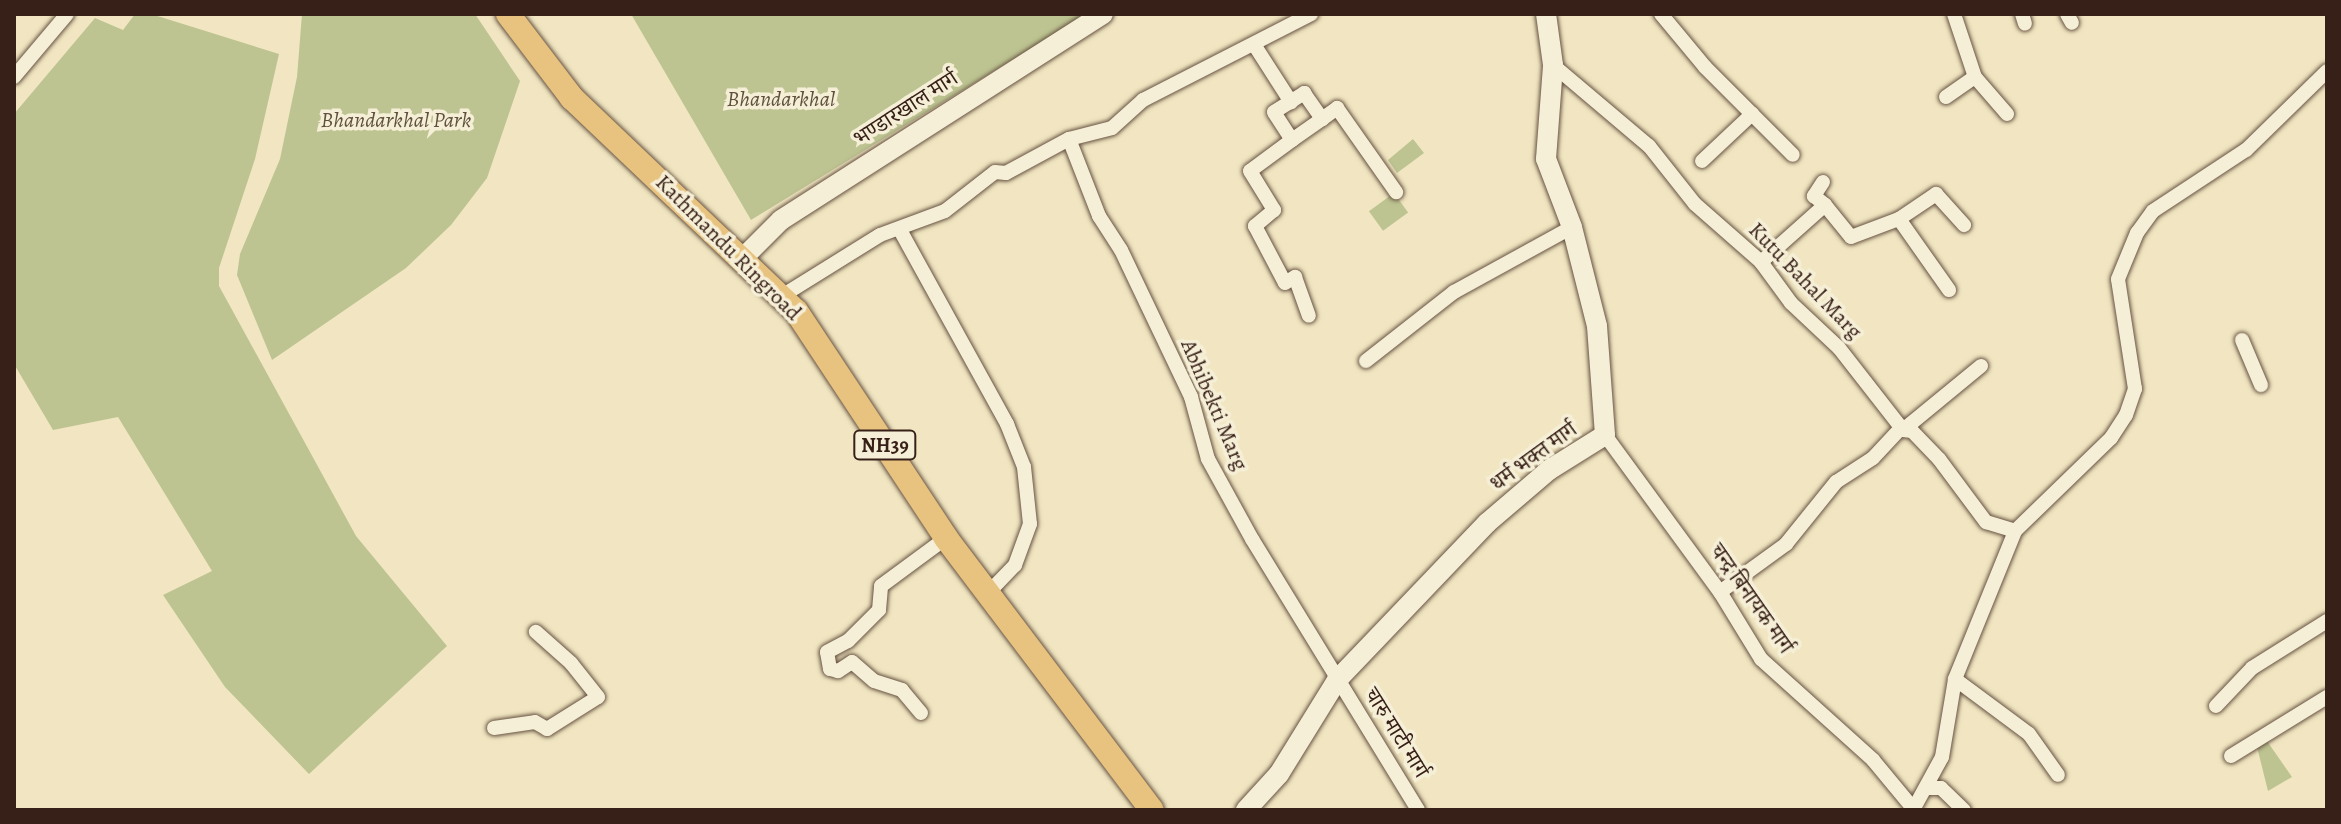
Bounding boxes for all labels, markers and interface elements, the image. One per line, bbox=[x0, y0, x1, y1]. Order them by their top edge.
street label: भण्डारखाल मार्ग bbox=[849, 66, 963, 152]
park label: Bhandarkhal bbox=[727, 87, 835, 113]
park label: Bhandarkhal Park bbox=[321, 108, 471, 134]
street label: Kathmandu Ringroad bbox=[650, 170, 806, 326]
street label: Kutu Bahal Marg bbox=[1743, 217, 1867, 345]
street label: Abhibekti Marg bbox=[1175, 336, 1253, 474]
street label: धर्म भक्त मार्ग bbox=[1485, 417, 1583, 497]
road number: NH39 bbox=[853, 429, 917, 461]
street label: चन्द्र बिनायक मार्ग bbox=[1703, 539, 1799, 659]
street label: चारु माटी मार्ग bbox=[1358, 683, 1434, 783]

